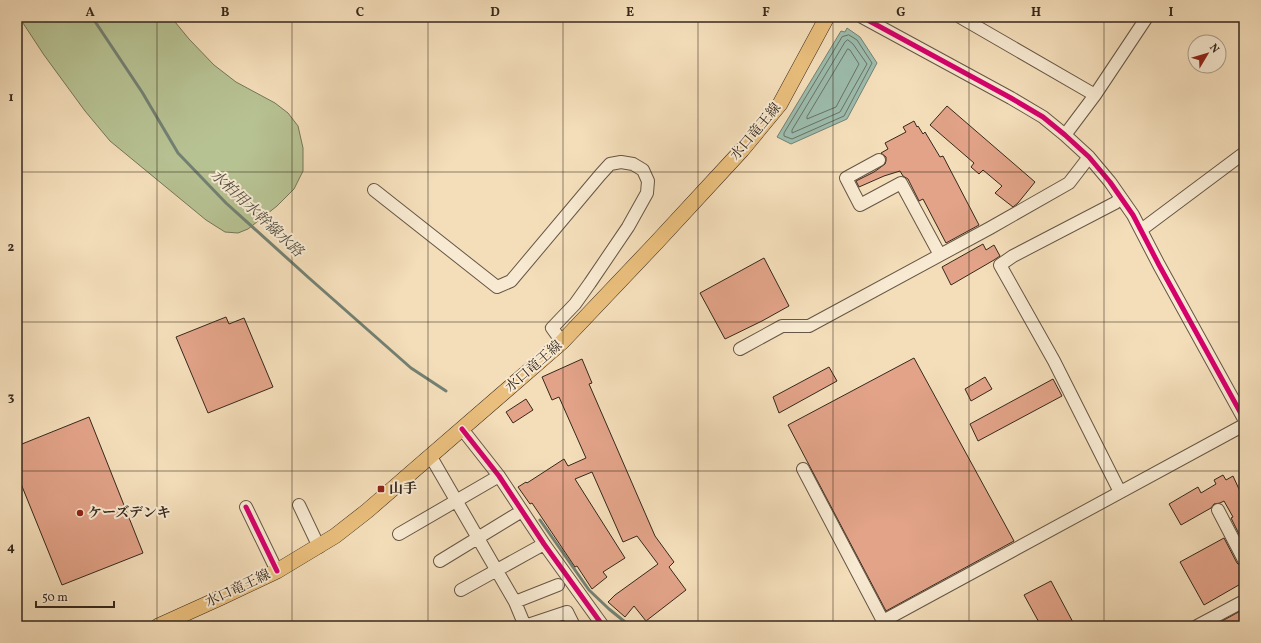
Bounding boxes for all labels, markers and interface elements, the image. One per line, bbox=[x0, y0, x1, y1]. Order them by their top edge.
text: A bbox=[85, 4, 95, 22]
text: B bbox=[221, 4, 230, 22]
text: C bbox=[356, 4, 364, 22]
text: D bbox=[490, 4, 500, 22]
text: E bbox=[626, 4, 634, 22]
text: F bbox=[762, 4, 770, 22]
text: G bbox=[896, 4, 906, 22]
text: H bbox=[1031, 4, 1041, 22]
text: I bbox=[1169, 4, 1174, 22]
north arrow bbox=[1187, 34, 1227, 74]
text: N bbox=[1205, 41, 1222, 57]
text: 1 bbox=[8, 89, 14, 107]
street label: 水口竜王線 bbox=[726, 99, 786, 165]
water label: 水柏用水幹線水路 bbox=[205, 165, 308, 263]
text: 2 bbox=[8, 239, 15, 257]
street label: 水口竜王線 bbox=[501, 337, 567, 397]
text: 3 bbox=[8, 389, 15, 407]
place label: 山手 bbox=[389, 480, 417, 499]
marker: 山手 bbox=[376, 484, 386, 494]
place label: ケーズデンキ bbox=[88, 504, 171, 523]
marker: ケーズデンキ bbox=[75, 508, 85, 518]
text: 4 bbox=[7, 539, 15, 557]
street label: 水口竜王線 bbox=[202, 566, 274, 612]
scale bar bbox=[36, 583, 114, 609]
text: 50 m bbox=[42, 590, 68, 606]

